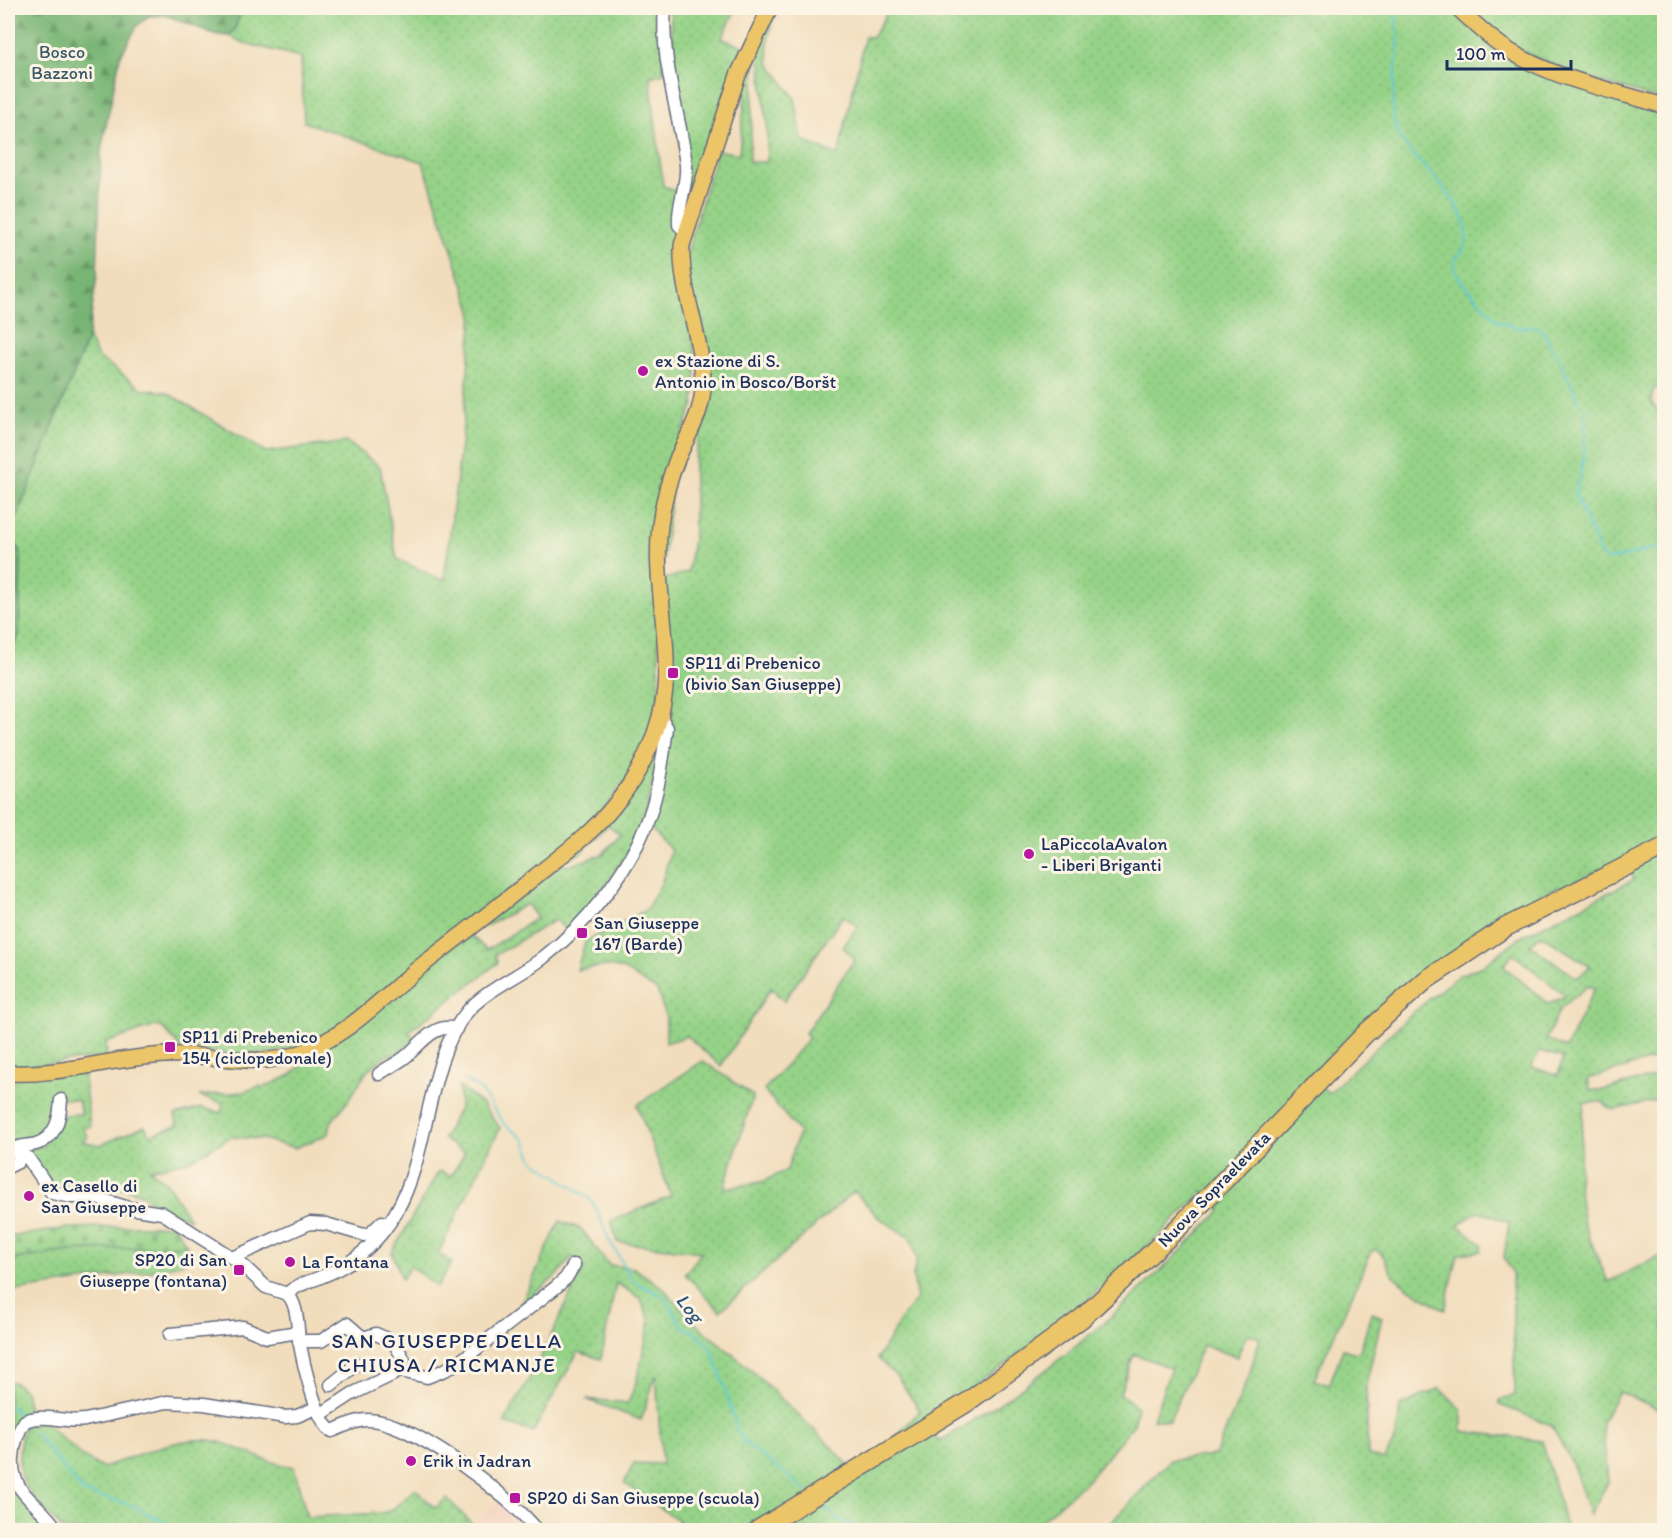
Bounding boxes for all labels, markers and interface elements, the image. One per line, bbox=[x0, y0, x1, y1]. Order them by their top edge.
scale bar bbox=[1447, 33, 1572, 71]
park label: Bosco Bazzoni bbox=[31, 41, 93, 84]
text: 100 m bbox=[1456, 43, 1506, 65]
place label: ex Stazione di S. Antonio in Bosco/Boršt bbox=[655, 350, 836, 393]
marker: ex Stazione di S. Antonio in Bosco/Boršt bbox=[636, 364, 650, 378]
place label: SP11 di Prebenico (bivio San Giuseppe) bbox=[685, 652, 841, 695]
marker: SP11 di Prebenico (bivio San Giuseppe) bbox=[666, 666, 680, 680]
place label: LaPiccolaAvalon - Liberi Briganti bbox=[1041, 833, 1168, 876]
marker: LaPiccolaAvalon - Liberi Briganti bbox=[1022, 847, 1036, 861]
place label: San Giuseppe 167 (Barde) bbox=[594, 912, 699, 955]
marker: San Giuseppe 167 (Barde) bbox=[575, 926, 589, 940]
place label: SP11 di Prebenico 154 (ciclopedonale) bbox=[182, 1026, 332, 1069]
marker: SP11 di Prebenico 154 (ciclopedonale) bbox=[163, 1040, 177, 1054]
street label: Nuova Sopraelevata bbox=[1153, 1126, 1275, 1252]
place label: ex Casello di San Giuseppe bbox=[41, 1175, 146, 1218]
marker: ex Casello di San Giuseppe bbox=[22, 1189, 36, 1203]
place label: SP20 di San Giuseppe (fontana) bbox=[79, 1249, 227, 1292]
place label: La Fontana bbox=[302, 1251, 389, 1273]
marker: La Fontana bbox=[283, 1255, 297, 1269]
marker: SP20 di San Giuseppe (fontana) bbox=[232, 1263, 246, 1277]
water label: Log bbox=[671, 1289, 711, 1330]
district label: SAN GIUSEPPE DELLA CHIUSA / RICMANJE bbox=[331, 1328, 563, 1377]
place label: Erik in Jadran bbox=[423, 1450, 531, 1472]
marker: Erik in Jadran bbox=[404, 1454, 418, 1468]
place label: SP20 di San Giuseppe (scuola) bbox=[527, 1487, 760, 1509]
marker: SP20 di San Giuseppe (scuola) bbox=[508, 1491, 522, 1505]

